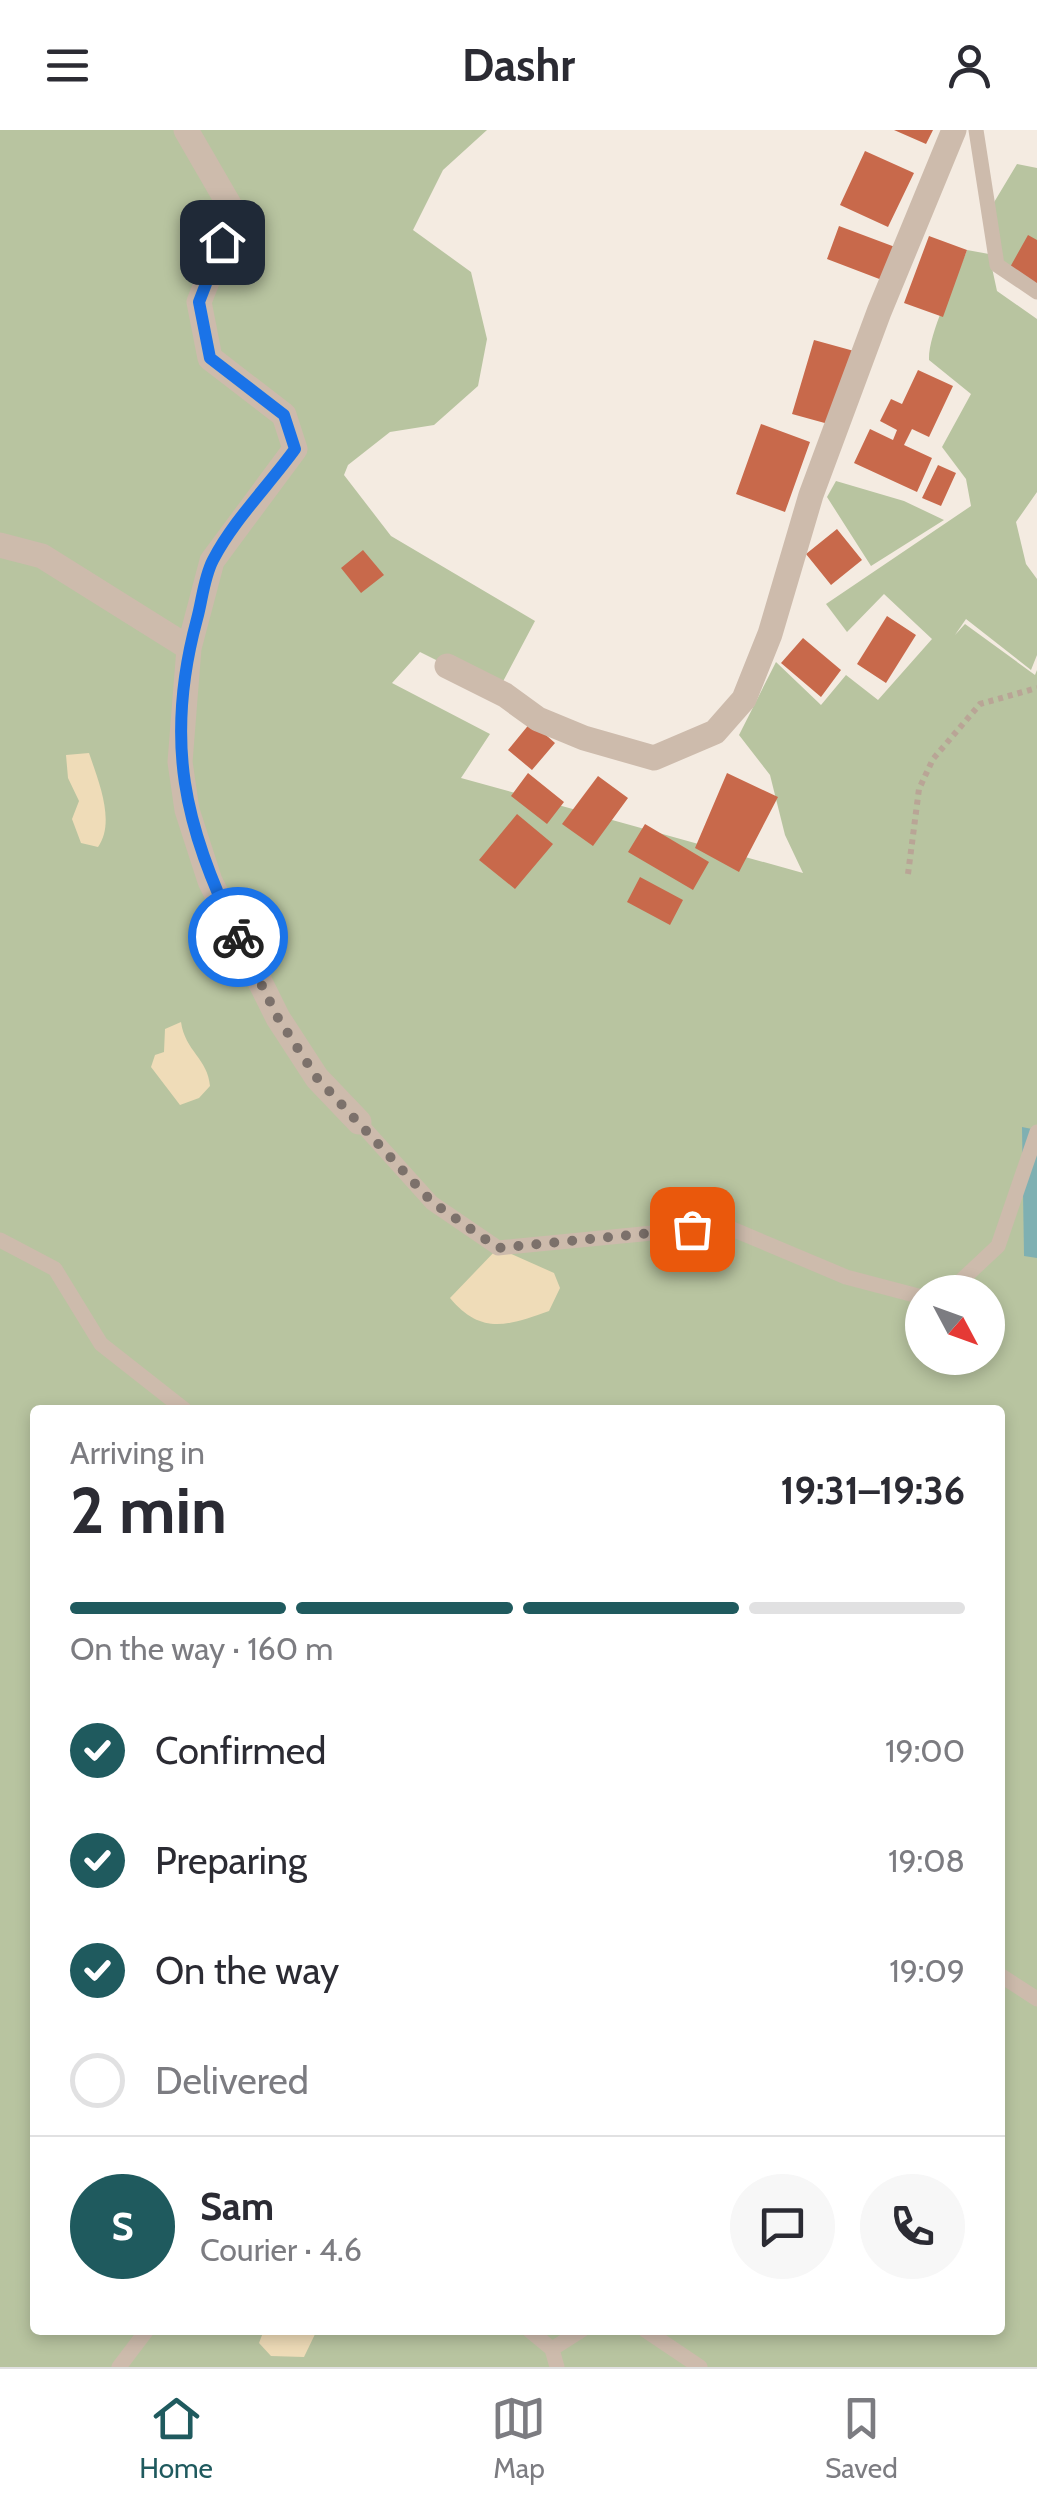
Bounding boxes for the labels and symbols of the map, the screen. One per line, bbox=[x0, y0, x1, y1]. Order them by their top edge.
pin bbox=[180, 200, 265, 285]
courier bbox=[188, 887, 288, 987]
pin bbox=[650, 1187, 735, 1272]
north arrow bbox=[905, 1275, 1005, 1375]

